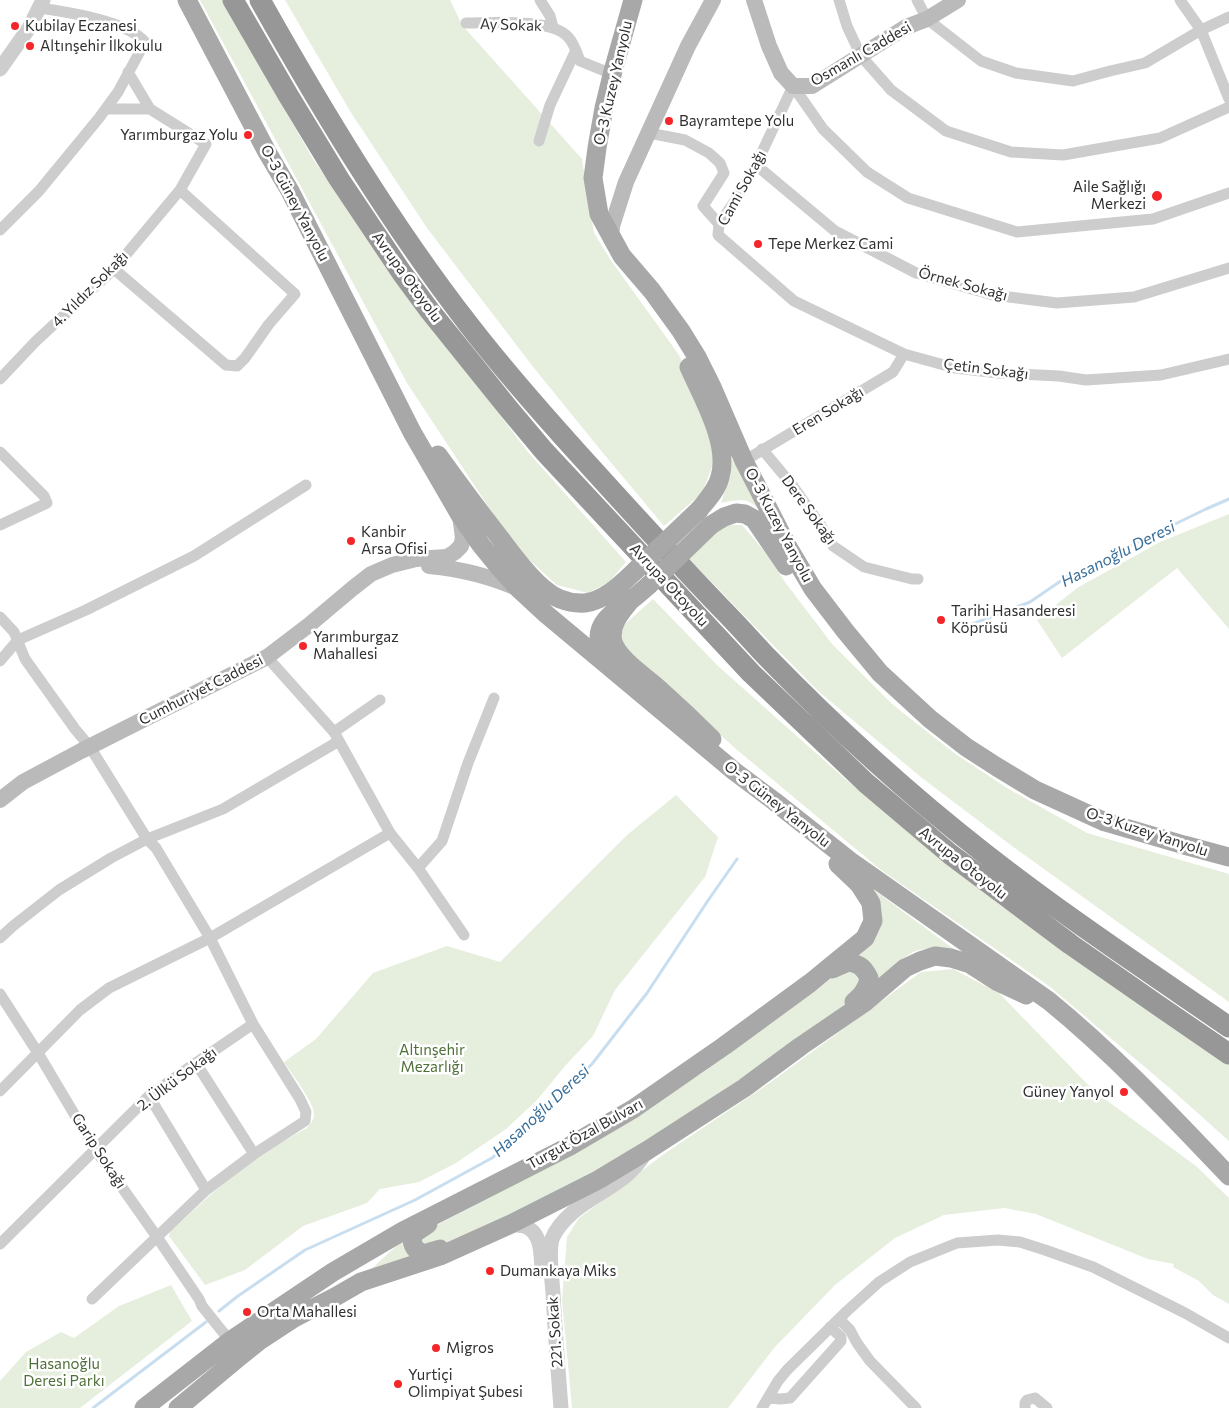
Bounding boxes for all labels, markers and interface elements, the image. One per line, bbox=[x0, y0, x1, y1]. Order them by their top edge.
street label: Ay Sokak bbox=[480, 15, 542, 35]
place label: Kubilay Eczanesi bbox=[25, 17, 137, 35]
street label: Osmanlı Caddesi bbox=[807, 18, 915, 90]
street label: O-3 Kuzey Yanyolu bbox=[590, 19, 636, 147]
marker: Kubilay Eczanesi bbox=[9, 20, 21, 32]
place label: Altınşehir İlkokulu bbox=[40, 37, 162, 55]
marker: Altınşehir İlkokulu bbox=[24, 40, 36, 52]
place label: Bayramtepe Yolu bbox=[679, 112, 794, 130]
marker: Bayramtepe Yolu bbox=[663, 115, 675, 127]
place label: Yarımburgaz Yolu bbox=[120, 126, 238, 144]
marker: Yarımburgaz Yolu bbox=[242, 129, 254, 141]
street label: O-3 Güney Yanyolu bbox=[257, 142, 333, 264]
street label: Cami Sokağı bbox=[714, 147, 770, 229]
place label: Aile Sağlığı Merkezi bbox=[1073, 178, 1146, 213]
marker: Aile Sağlığı Merkezi bbox=[1150, 189, 1164, 203]
street label: Avrupa Otoyolu bbox=[368, 228, 446, 326]
place label: Tepe Merkez Cami bbox=[768, 235, 893, 253]
marker: Tepe Merkez Cami bbox=[752, 238, 764, 250]
street label: 4. Yıldız Sokağı bbox=[48, 247, 132, 331]
street label: Örnek Sokağı bbox=[916, 263, 1010, 305]
street label: Çetin Sokağı bbox=[943, 355, 1029, 383]
street label: Eren Sokağı bbox=[789, 383, 867, 439]
street label: O-3 Kuzey Yanyolu bbox=[741, 465, 817, 585]
street label: Dere Sokağı bbox=[778, 472, 840, 548]
water label: Hasanoğlu Deresi bbox=[1058, 517, 1178, 591]
place label: Kanbir Arsa Ofisi bbox=[361, 523, 427, 558]
marker: Kanbir Arsa Ofisi bbox=[345, 535, 357, 547]
street label: Avrupa Otoyolu bbox=[626, 540, 712, 630]
place label: Tarihi Hasanderesi Köprüsü bbox=[951, 602, 1076, 637]
marker: Tarihi Hasanderesi Köprüsü bbox=[935, 614, 947, 626]
place label: Yarımburgaz Mahallesi bbox=[313, 628, 399, 663]
marker: Yarımburgaz Mahallesi bbox=[297, 640, 309, 652]
street label: Cumhuriyet Caddesi bbox=[136, 651, 266, 729]
street label: O-3 Güney Yanyolu bbox=[720, 757, 834, 851]
street label: O-3 Kuzey Yanyolu bbox=[1084, 804, 1210, 860]
street label: Avrupa Otoyolu bbox=[915, 823, 1011, 903]
park label: Altınşehir Mezarlığı bbox=[399, 1041, 465, 1076]
street label: 2. Ülkü Sokağı bbox=[134, 1043, 220, 1115]
water label: Hasanoğlu Deresi bbox=[489, 1061, 593, 1161]
place label: Güney Yanyol bbox=[1023, 1083, 1114, 1101]
marker: Güney Yanyol bbox=[1118, 1086, 1130, 1098]
street label: Turgut Özal Bulvarı bbox=[524, 1095, 646, 1173]
street label: Garip Sokağı bbox=[68, 1110, 130, 1192]
place label: Dumankaya Miks bbox=[500, 1262, 616, 1280]
marker: Dumankaya Miks bbox=[484, 1265, 496, 1277]
street label: 221. Sokak bbox=[544, 1296, 566, 1368]
place label: Orta Mahallesi bbox=[257, 1303, 357, 1321]
marker: Orta Mahallesi bbox=[241, 1306, 253, 1318]
place label: Migros bbox=[446, 1339, 494, 1357]
marker: Migros bbox=[430, 1342, 442, 1354]
park label: Hasanoğlu Deresi Parkı bbox=[23, 1355, 105, 1390]
place label: Yurtiçi Olimpiyat Şubesi bbox=[408, 1366, 523, 1401]
marker: Yurtiçi Olimpiyat Şubesi bbox=[392, 1378, 404, 1390]

